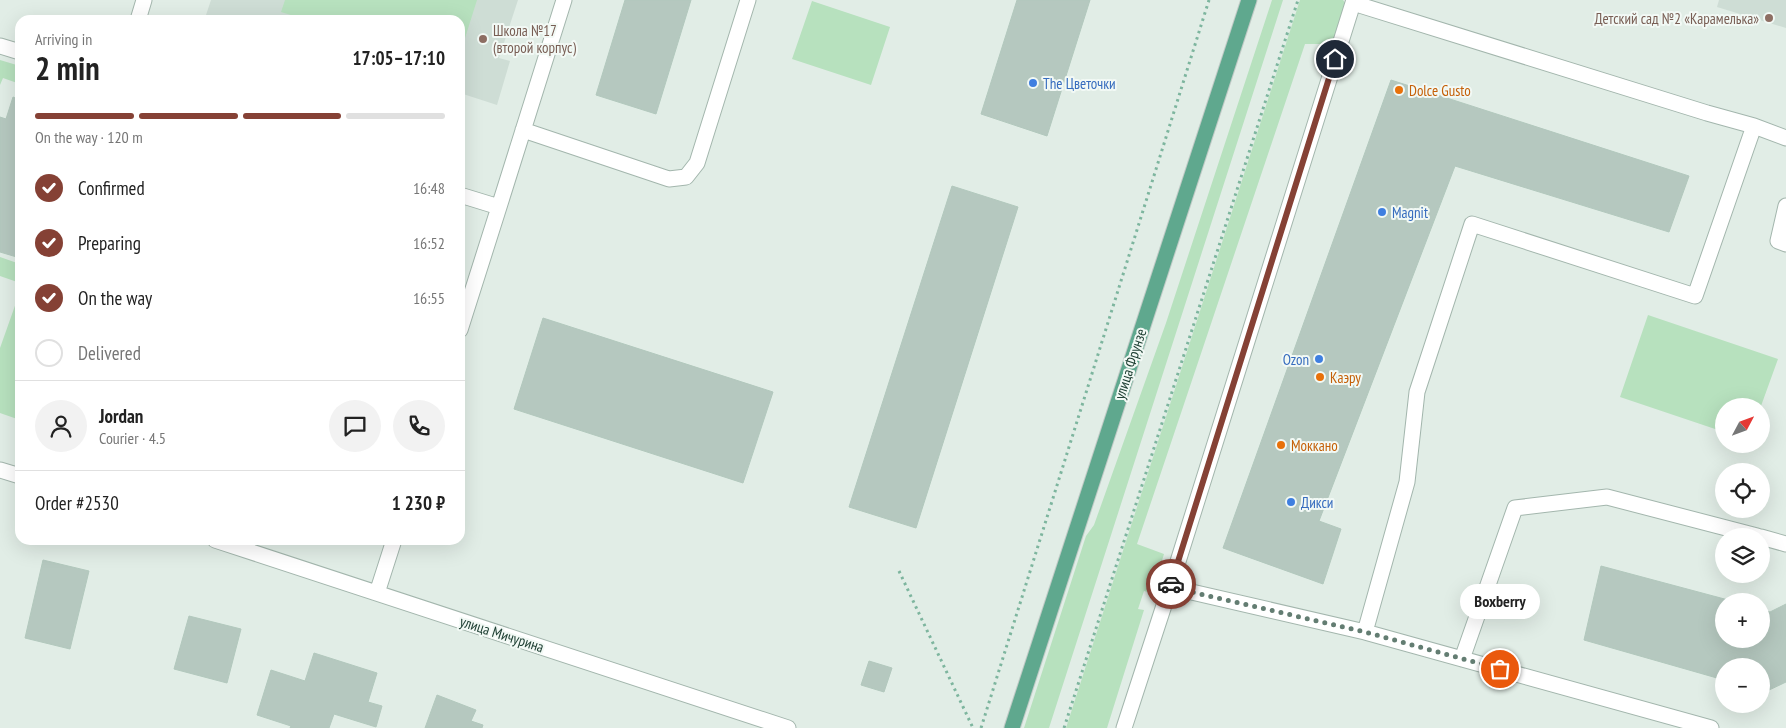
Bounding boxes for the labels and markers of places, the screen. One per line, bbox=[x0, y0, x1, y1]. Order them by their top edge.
place label: Детский сад №2 «Карамелька» bbox=[1595, 9, 1759, 28]
marker: Детский сад №2 «Карамелька» bbox=[1763, 12, 1775, 24]
place label: Школа №17 (второй корпус) bbox=[493, 21, 576, 57]
marker: Школа №17 (второй корпус) bbox=[477, 33, 489, 45]
pin bbox=[1314, 38, 1356, 80]
place label: The Цветочки bbox=[1043, 74, 1116, 93]
marker: The Цветочки bbox=[1027, 77, 1039, 89]
place label: Dolce Gusto bbox=[1409, 81, 1471, 100]
marker: Dolce Gusto bbox=[1393, 84, 1405, 96]
place label: Magnit bbox=[1392, 203, 1428, 222]
marker: Magnit bbox=[1376, 206, 1388, 218]
place label: Ozon bbox=[1283, 350, 1309, 369]
marker: Ozon bbox=[1313, 353, 1325, 365]
place label: Каэру bbox=[1330, 368, 1361, 387]
marker: Каэру bbox=[1314, 371, 1326, 383]
place label: Моккано bbox=[1291, 436, 1338, 455]
marker: Моккано bbox=[1275, 439, 1287, 451]
place label: Дикси bbox=[1301, 493, 1333, 512]
marker: Дикси bbox=[1285, 496, 1297, 508]
callout: Boxberry bbox=[1460, 584, 1540, 619]
pin bbox=[1479, 648, 1521, 690]

